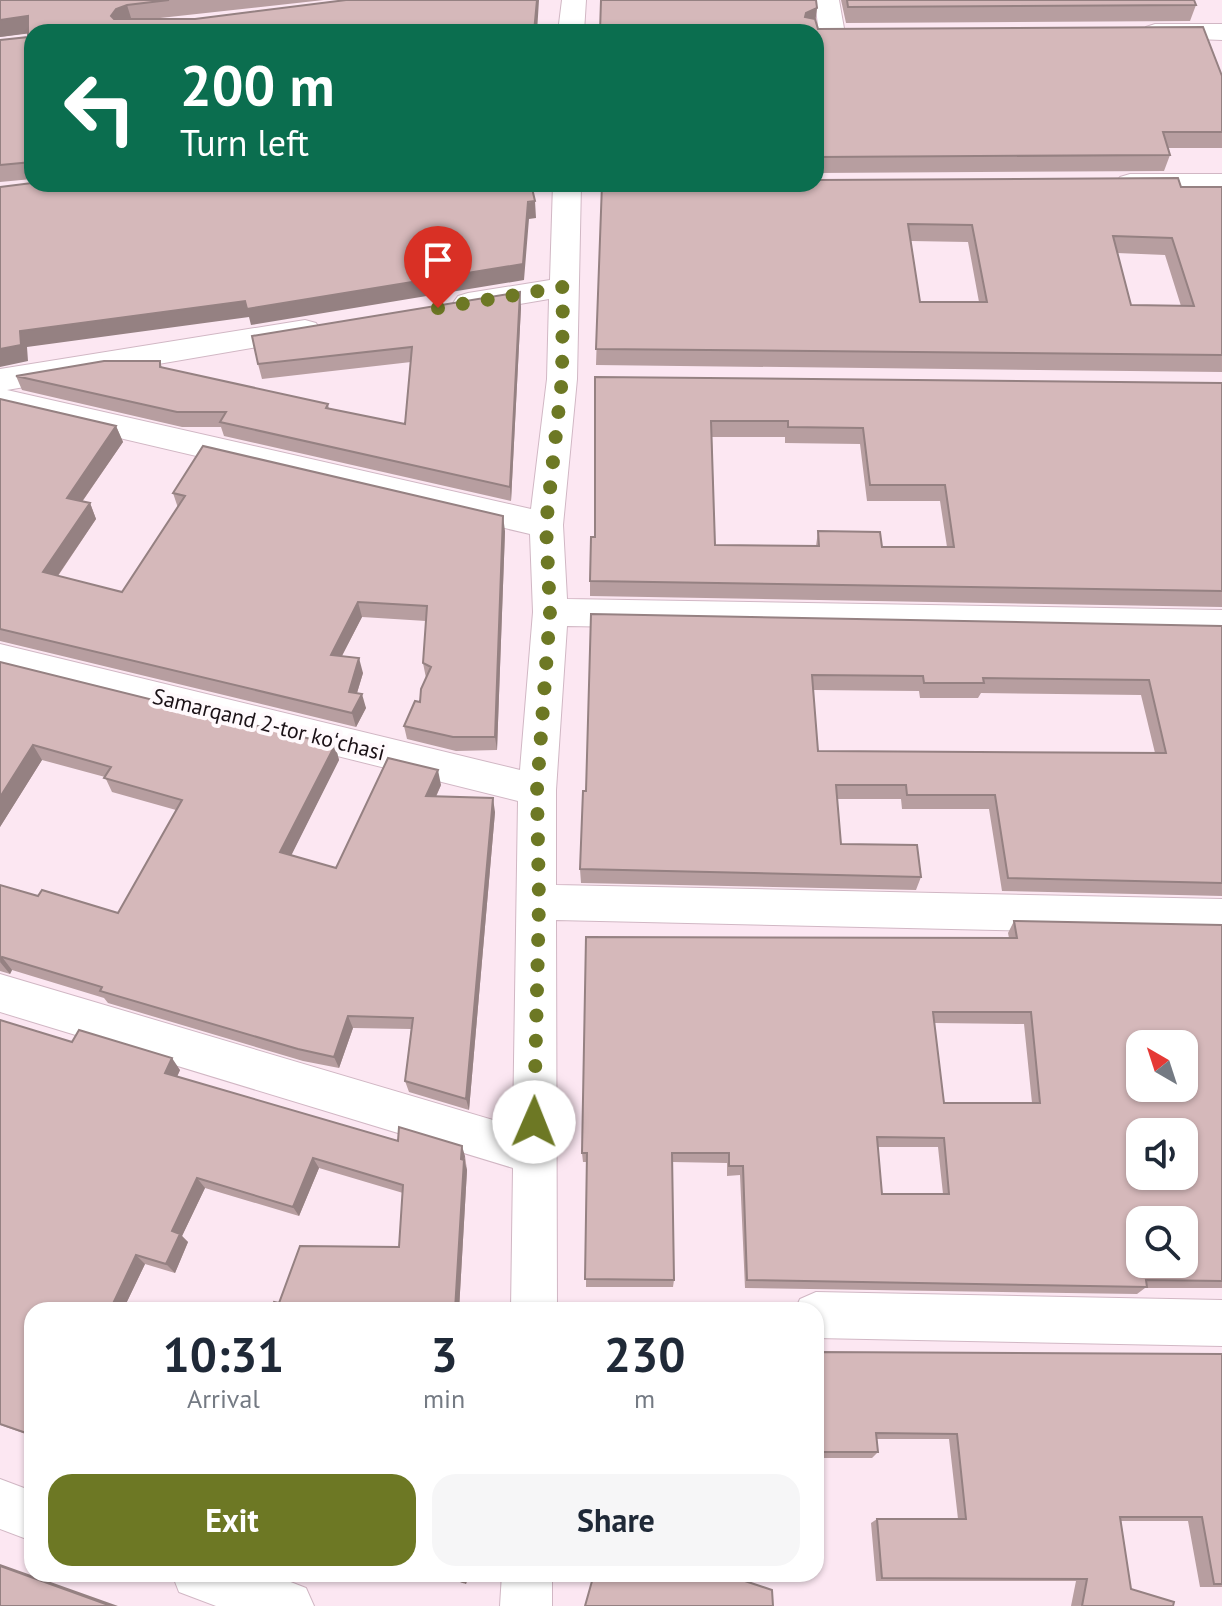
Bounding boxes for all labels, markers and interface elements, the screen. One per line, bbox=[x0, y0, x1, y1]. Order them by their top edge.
text: 200 m bbox=[180, 49, 335, 121]
icon: left bbox=[48, 56, 152, 160]
text: Turn left bbox=[180, 119, 309, 166]
pin bbox=[404, 226, 472, 308]
icon: arrive bbox=[416, 238, 460, 282]
street label: Samarqand 2-tor koʻchasi bbox=[150, 682, 388, 766]
north arrow bbox=[1126, 1030, 1198, 1102]
map controls bbox=[1126, 1030, 1198, 1278]
position arrow bbox=[492, 1080, 576, 1164]
button: sound bbox=[1126, 1118, 1198, 1190]
button: search bbox=[1126, 1206, 1198, 1278]
text: 10:31 bbox=[163, 1323, 284, 1385]
text: 3 bbox=[430, 1323, 458, 1385]
text: 230 bbox=[604, 1323, 685, 1385]
text: Arrival bbox=[187, 1382, 260, 1415]
text: min bbox=[423, 1382, 465, 1415]
text: m bbox=[634, 1382, 655, 1415]
button: Exit bbox=[48, 1474, 416, 1566]
button: Share bbox=[432, 1474, 800, 1566]

